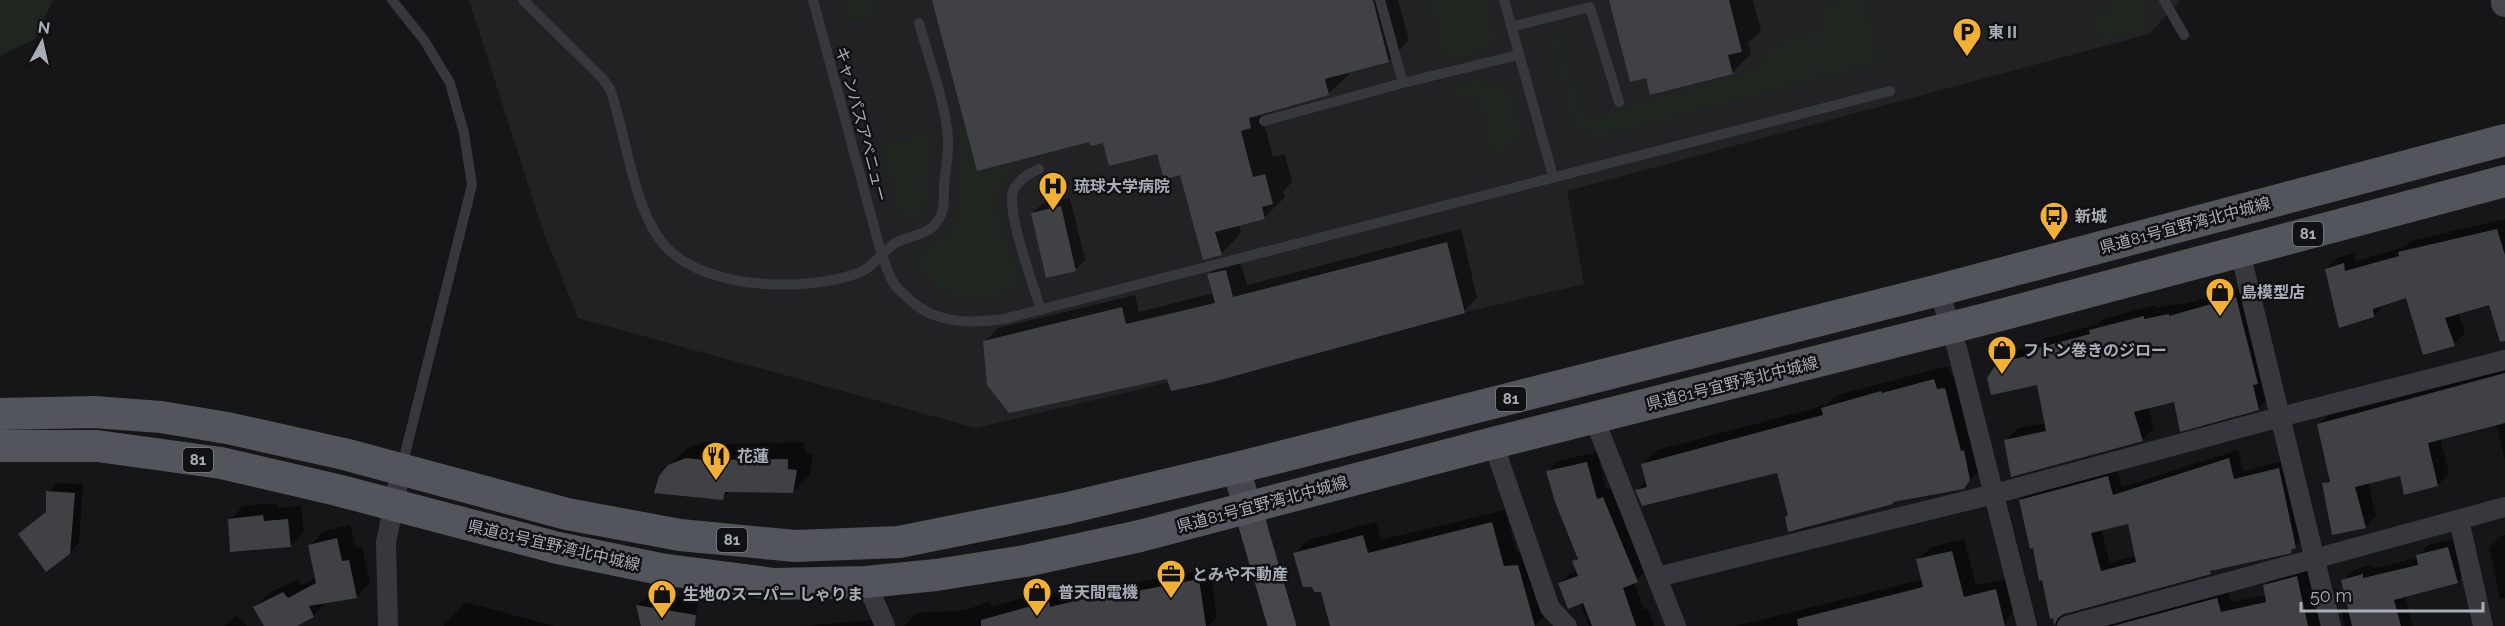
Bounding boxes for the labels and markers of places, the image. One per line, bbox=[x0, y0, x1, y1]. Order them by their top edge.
parking icon: 東Ⅱ bbox=[1951, 16, 1983, 58]
place label: 東Ⅱ bbox=[1988, 23, 2020, 42]
hospital icon: 琉球大学病院 bbox=[1037, 170, 1069, 212]
place label: 琉球大学病院 bbox=[1074, 177, 1170, 196]
bus stop icon: 新城 bbox=[2038, 200, 2070, 242]
place label: 新城 bbox=[2075, 207, 2107, 226]
shop icon: 島模型店 bbox=[2204, 276, 2236, 318]
place label: 島模型店 bbox=[2241, 283, 2305, 302]
shop icon: フトン巻きのジロー bbox=[1986, 334, 2018, 376]
place label: フトン巻きのジロー bbox=[2023, 341, 2167, 360]
restaurant icon: 花蓮 bbox=[700, 440, 732, 482]
place label: 花蓮 bbox=[737, 447, 769, 466]
office icon: とみや不動産 bbox=[1155, 558, 1187, 600]
place label: とみや不動産 bbox=[1192, 565, 1288, 584]
shop icon: 普天間電機 bbox=[1021, 576, 1053, 618]
shop icon: 生地のスーパー しゃりま bbox=[646, 578, 678, 620]
place label: 普天間電機 bbox=[1058, 583, 1138, 602]
place label: 生地のスーパー しゃりま bbox=[683, 585, 863, 604]

